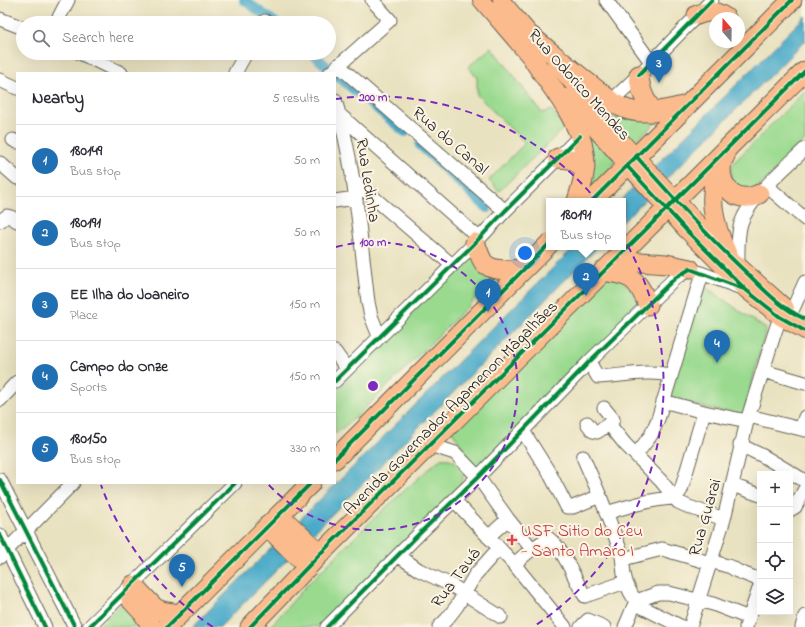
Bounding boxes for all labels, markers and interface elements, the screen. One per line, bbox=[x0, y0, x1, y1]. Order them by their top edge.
north arrow bbox=[709, 12, 745, 48]
search box bbox=[16, 16, 336, 60]
street label: Rua Odorico Mendes bbox=[522, 23, 636, 147]
icon: search bbox=[30, 27, 52, 49]
text: Search here bbox=[62, 27, 134, 49]
pin: 3 bbox=[646, 50, 672, 83]
text: Nearby bbox=[32, 86, 84, 111]
text: 5 results bbox=[272, 89, 320, 108]
text: 200 m bbox=[358, 89, 388, 107]
street label: Rua do Canal bbox=[406, 101, 494, 182]
street label: Rua Ledinha bbox=[349, 136, 386, 224]
text: 180149 bbox=[70, 140, 102, 162]
text: 1 bbox=[43, 151, 47, 170]
text: 50 m bbox=[294, 151, 320, 170]
text: Bus stop bbox=[70, 162, 121, 181]
popup bbox=[546, 198, 626, 250]
text: 180191 bbox=[561, 204, 592, 226]
text: 180191 bbox=[70, 212, 101, 234]
text: 2 bbox=[42, 223, 48, 242]
text: 50 m bbox=[294, 223, 320, 242]
text: Bus stop bbox=[561, 226, 611, 245]
text: Bus stop bbox=[70, 234, 121, 253]
text: 100 m bbox=[360, 234, 387, 252]
your location bbox=[515, 243, 535, 263]
pin: 2 bbox=[573, 263, 599, 296]
pin: 1 bbox=[475, 279, 501, 312]
text: EE Ilha do Joaneiro bbox=[70, 284, 189, 306]
text: 3 bbox=[42, 295, 48, 314]
text: 150 m bbox=[289, 295, 320, 314]
street label: Avenida Governador Agamenon Magalhães bbox=[338, 295, 565, 522]
text: Place bbox=[70, 306, 98, 325]
pin: 4 bbox=[704, 330, 730, 363]
text: Campo do Onze bbox=[70, 356, 168, 378]
text: 4 bbox=[42, 367, 48, 386]
text: 150 m bbox=[289, 367, 320, 386]
text: Sports bbox=[70, 378, 107, 397]
centre of rings bbox=[366, 379, 380, 393]
text: 180150 bbox=[70, 428, 107, 450]
text: 5 bbox=[41, 439, 49, 458]
text: 330 m bbox=[290, 439, 320, 458]
text: Bus stop bbox=[70, 450, 121, 469]
map controls bbox=[757, 471, 793, 615]
button: + bbox=[757, 471, 793, 507]
street label: Rua Guarai bbox=[682, 476, 728, 559]
button: − bbox=[757, 507, 793, 543]
place label: USF Sitio do Ceu - Santo Amaro I bbox=[521, 519, 643, 564]
marker: USF Sitio do Ceu - Santo Amaro I bbox=[506, 534, 518, 546]
street label: Rua Tauá bbox=[425, 542, 487, 613]
button: locate bbox=[757, 543, 793, 579]
pin: 5 bbox=[169, 554, 195, 587]
button: layers bbox=[757, 579, 793, 615]

